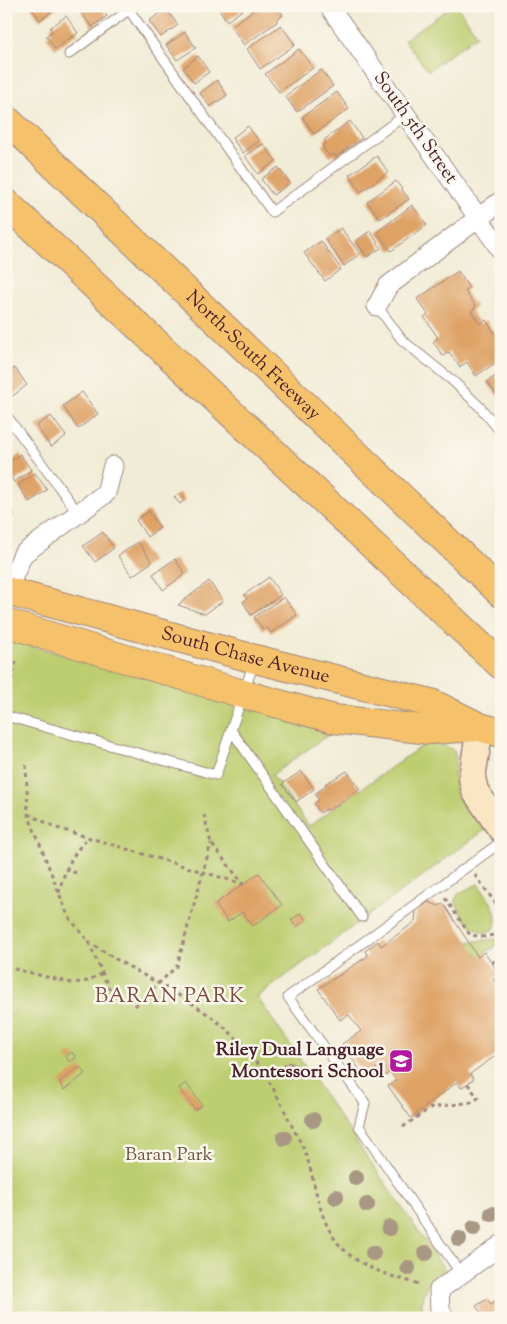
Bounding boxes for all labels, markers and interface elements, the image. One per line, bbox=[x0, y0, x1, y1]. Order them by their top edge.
street label: South 5th Street bbox=[366, 66, 464, 190]
street label: North-South Freeway bbox=[179, 284, 327, 427]
street label: South Chase Avenue bbox=[158, 620, 333, 691]
district label: BARAN PARK bbox=[95, 982, 245, 1012]
place label: Riley Dual Language Montessori School bbox=[216, 1037, 385, 1086]
school or university icon: Riley Dual Language Montessori School bbox=[388, 1048, 414, 1074]
park label: Baran Park bbox=[125, 1142, 214, 1169]

